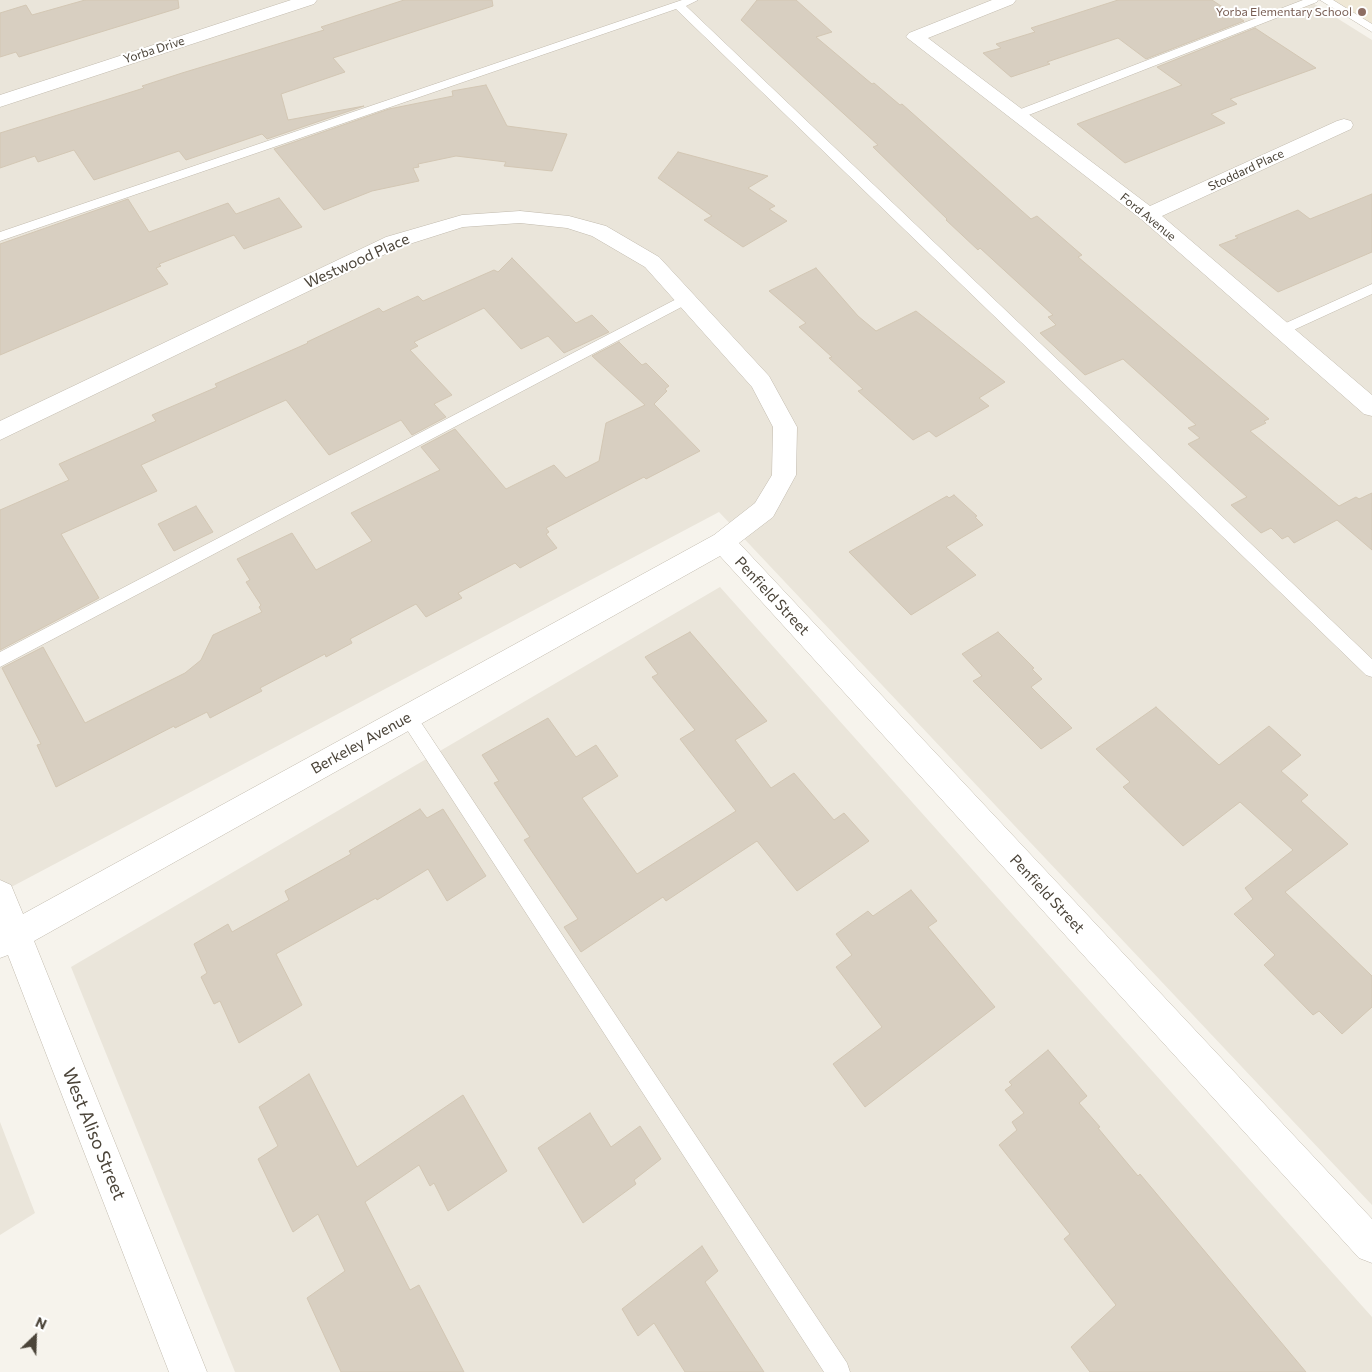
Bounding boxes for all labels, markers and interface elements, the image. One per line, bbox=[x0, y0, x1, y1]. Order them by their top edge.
place label: Yorba Elementary School bbox=[1216, 5, 1352, 19]
marker: Yorba Elementary School bbox=[1356, 6, 1368, 18]
street label: Yorba Drive bbox=[122, 33, 186, 67]
street label: Stoddard Place bbox=[1206, 146, 1286, 194]
street label: Ford Avenue bbox=[1117, 190, 1179, 244]
street label: Westwood Place bbox=[302, 230, 412, 292]
street label: Penfield Street bbox=[731, 553, 813, 639]
street label: Berkeley Avenue bbox=[308, 708, 414, 778]
street label: Penfield Street bbox=[1006, 851, 1088, 937]
street label: West Aliso Street bbox=[58, 1065, 130, 1203]
north arrow bbox=[10, 1312, 60, 1362]
text: N bbox=[33, 1313, 50, 1333]

